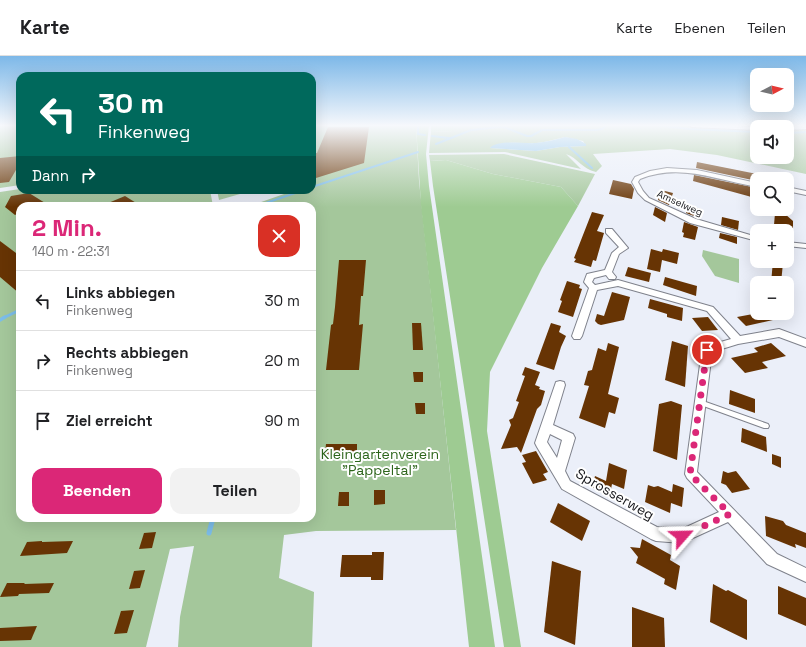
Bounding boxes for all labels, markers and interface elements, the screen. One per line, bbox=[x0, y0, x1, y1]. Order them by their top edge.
text: Karte bbox=[20, 15, 70, 40]
text: Karte bbox=[616, 19, 653, 37]
text: Ebenen bbox=[675, 19, 725, 37]
text: Teilen bbox=[747, 19, 786, 37]
north arrow bbox=[750, 68, 794, 112]
map controls bbox=[750, 68, 794, 320]
text: 30 m bbox=[98, 85, 164, 121]
icon: left bbox=[32, 88, 84, 140]
text: Finkenweg bbox=[98, 120, 190, 143]
button: sound bbox=[750, 120, 794, 164]
icon: right bbox=[77, 164, 99, 186]
text: Dann bbox=[32, 166, 69, 185]
button: search bbox=[750, 172, 794, 216]
street label: Amselweg bbox=[655, 187, 705, 219]
text: 2 Min. bbox=[32, 212, 102, 243]
button: close bbox=[258, 215, 300, 257]
button: + bbox=[750, 224, 794, 268]
text: 140 m · 22:31 bbox=[32, 243, 110, 260]
button: − bbox=[750, 276, 794, 320]
text: Links abbiegen bbox=[66, 283, 175, 302]
icon: left bbox=[32, 290, 54, 312]
text: 30 m bbox=[265, 291, 300, 310]
text: Finkenweg bbox=[66, 302, 133, 319]
pin bbox=[690, 333, 724, 367]
icon: arrive bbox=[696, 339, 718, 361]
text: Rechts abbiegen bbox=[66, 343, 188, 362]
icon: right bbox=[32, 350, 54, 372]
text: 20 m bbox=[265, 351, 300, 370]
text: Finkenweg bbox=[66, 362, 133, 379]
icon: arrive bbox=[32, 410, 54, 432]
text: Ziel erreicht bbox=[66, 411, 153, 430]
text: 90 m bbox=[264, 411, 300, 430]
park label: Kleingartenverein "Pappeltal" bbox=[321, 445, 439, 479]
street label: Sprosserweg bbox=[572, 464, 658, 524]
button: Beenden bbox=[32, 468, 162, 514]
button: Teilen bbox=[170, 468, 300, 514]
position arrow bbox=[661, 515, 703, 557]

